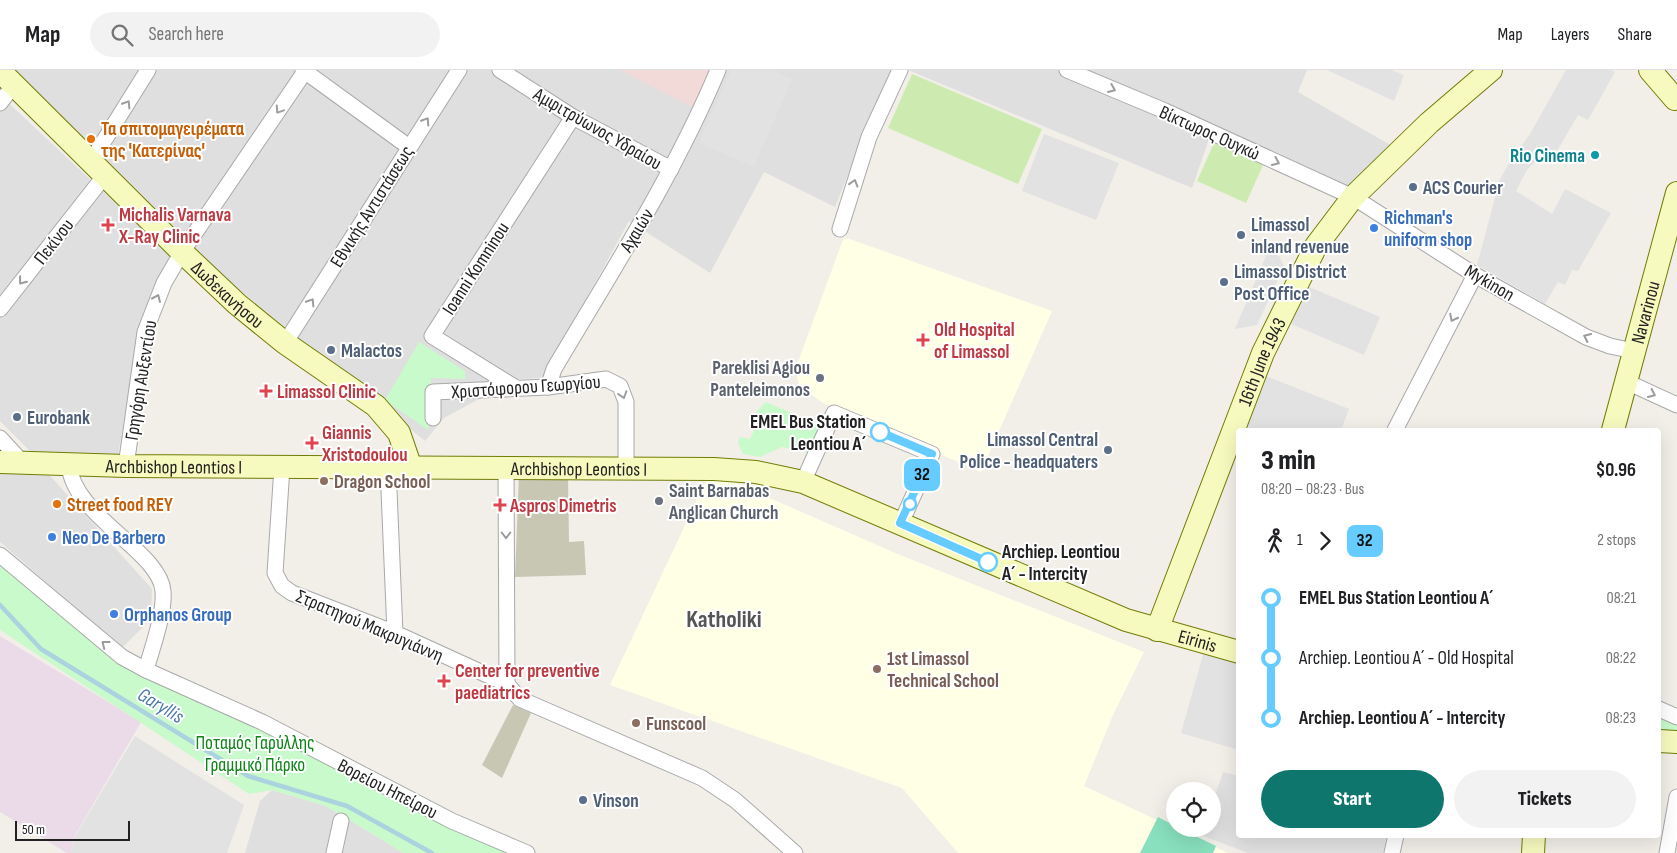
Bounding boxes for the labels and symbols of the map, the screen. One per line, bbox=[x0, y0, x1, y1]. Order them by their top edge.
street label: Αμφιτρύωνος Υδραίου bbox=[528, 83, 666, 175]
one-way arrow bbox=[1107, 83, 1116, 93]
one-way arrow bbox=[120, 100, 130, 109]
street label: Βίκτωρος Ουγκώ bbox=[1156, 101, 1263, 166]
one-way arrow bbox=[276, 104, 285, 114]
one-way arrow bbox=[420, 117, 429, 126]
place label: Τα σπιτομαγειρέματα της 'Κατερίνας' bbox=[101, 118, 245, 163]
marker: Τα σπιτομαγειρέματα της 'Κατερίνας' bbox=[85, 133, 97, 145]
street label: Εθνικής Αντιστάσεως bbox=[326, 142, 419, 272]
place label: Rio Cinema bbox=[1510, 145, 1585, 168]
marker: Rio Cinema bbox=[1589, 149, 1601, 161]
one-way arrow bbox=[1271, 156, 1280, 167]
place label: ACS Courier bbox=[1422, 177, 1503, 200]
one-way arrow bbox=[849, 179, 859, 187]
marker: ACS Courier bbox=[1407, 181, 1419, 193]
place label: Michalis Varnava X-Ray Clinic bbox=[118, 204, 231, 249]
street label: Αχαιών bbox=[615, 204, 659, 257]
place label: Richman's uniform shop bbox=[1384, 207, 1472, 252]
place label: Limassol inland revenue bbox=[1251, 214, 1349, 259]
street label: Πεκίνου bbox=[29, 215, 79, 269]
marker: Michalis Varnava X-Ray Clinic bbox=[101, 218, 115, 232]
street label: Ioanni Komninou bbox=[438, 218, 515, 319]
marker: Richman's uniform shop bbox=[1368, 222, 1380, 234]
marker: Limassol inland revenue bbox=[1235, 229, 1247, 241]
street label: Δωδεκανήσου bbox=[186, 257, 268, 334]
street label: Mykinon bbox=[1460, 260, 1518, 307]
place label: Limassol District Post Office bbox=[1234, 261, 1346, 306]
one-way arrow bbox=[19, 275, 27, 284]
marker: Limassol District Post Office bbox=[1218, 276, 1230, 288]
street label: Navarinou bbox=[1627, 279, 1666, 347]
one-way arrow bbox=[150, 294, 161, 303]
one-way arrow bbox=[305, 299, 314, 308]
one-way arrow bbox=[1449, 313, 1459, 322]
street label: 16th June 1943 bbox=[1234, 314, 1292, 409]
street label: Γρηγόρη Αυξεντίου bbox=[121, 319, 162, 442]
place label: Old Hospital of Limassol bbox=[934, 319, 1015, 364]
marker: Old Hospital of Limassol bbox=[916, 333, 930, 347]
one-way arrow bbox=[1584, 334, 1593, 344]
place label: Malactos bbox=[341, 340, 402, 363]
marker: Malactos bbox=[325, 344, 337, 356]
place label: Pareklisi Agiou Panteleimonos bbox=[710, 357, 810, 402]
street label: Χριστόφορου Γεωργίου bbox=[450, 371, 602, 404]
marker: Pareklisi Agiou Panteleimonos bbox=[814, 372, 826, 384]
place label: Limassol Clinic bbox=[277, 381, 376, 404]
marker: Limassol Clinic bbox=[259, 384, 273, 398]
one-way arrow bbox=[1647, 387, 1656, 398]
one-way arrow bbox=[617, 390, 627, 399]
place label: Eurobank bbox=[27, 407, 90, 430]
marker: Eurobank bbox=[11, 411, 23, 423]
place label: EMEL Bus Station Leontiou A´ bbox=[750, 411, 866, 456]
place label: Giannis Xristodoulou bbox=[321, 422, 408, 467]
marker: EMEL Bus Station Leontiou A´ bbox=[870, 422, 890, 442]
place label: Limassol Central Police - headquaters bbox=[960, 429, 1098, 474]
marker: Giannis Xristodoulou bbox=[306, 437, 318, 449]
marker: Limassol Central Police - headquaters bbox=[1102, 444, 1114, 456]
street label: Archbishop Leontios I bbox=[104, 455, 242, 480]
street label: Archbishop Leontios I bbox=[510, 458, 647, 482]
line badge: 32 bbox=[900, 459, 944, 491]
place label: Dragon School bbox=[334, 471, 430, 494]
marker: Dragon School bbox=[318, 475, 330, 487]
place label: Saint Barnabas Anglican Church bbox=[668, 480, 778, 525]
place label: Street food REY bbox=[67, 494, 173, 517]
place label: Aspros Dimetris bbox=[509, 495, 617, 518]
marker: Saint Barnabas Anglican Church bbox=[653, 495, 665, 507]
unlabelled marker bbox=[903, 497, 917, 511]
marker: Street food REY bbox=[51, 498, 63, 510]
marker: Aspros Dimetris bbox=[494, 499, 506, 511]
place label: Neo De Barbero bbox=[62, 527, 166, 550]
marker: Neo De Barbero bbox=[46, 531, 58, 543]
one-way arrow bbox=[501, 531, 511, 539]
place label: Archiep. Leontiou A´ - Intercity bbox=[1001, 541, 1120, 586]
marker: Archiep. Leontiou A´ - Intercity bbox=[978, 552, 998, 572]
street label: Στρατηγού Μακρυγιάννη bbox=[292, 585, 447, 668]
place label: Orphanos Group bbox=[124, 604, 232, 627]
district label: Katholiki bbox=[686, 605, 762, 634]
marker: Orphanos Group bbox=[108, 608, 120, 620]
street label: Eirinis bbox=[1175, 625, 1219, 658]
one-way arrow bbox=[102, 642, 111, 650]
place label: 1st Limassol Technical School bbox=[887, 648, 999, 693]
place label: Center for preventive paediatrics bbox=[455, 660, 600, 705]
marker: 1st Limassol Technical School bbox=[871, 663, 883, 675]
marker: Center for preventive paediatrics bbox=[437, 674, 451, 688]
water label: Garyllis bbox=[133, 683, 188, 729]
place label: Funscool bbox=[646, 713, 706, 736]
marker: Funscool bbox=[630, 717, 642, 729]
park label: Ποταμός Γαρύλλης Γραμμικό Πάρκο bbox=[195, 732, 315, 777]
street label: Βορείου Ηπείρου bbox=[333, 754, 441, 824]
place label: Vinson bbox=[593, 790, 639, 813]
marker: Vinson bbox=[577, 794, 589, 806]
scale bar bbox=[15, 818, 130, 841]

